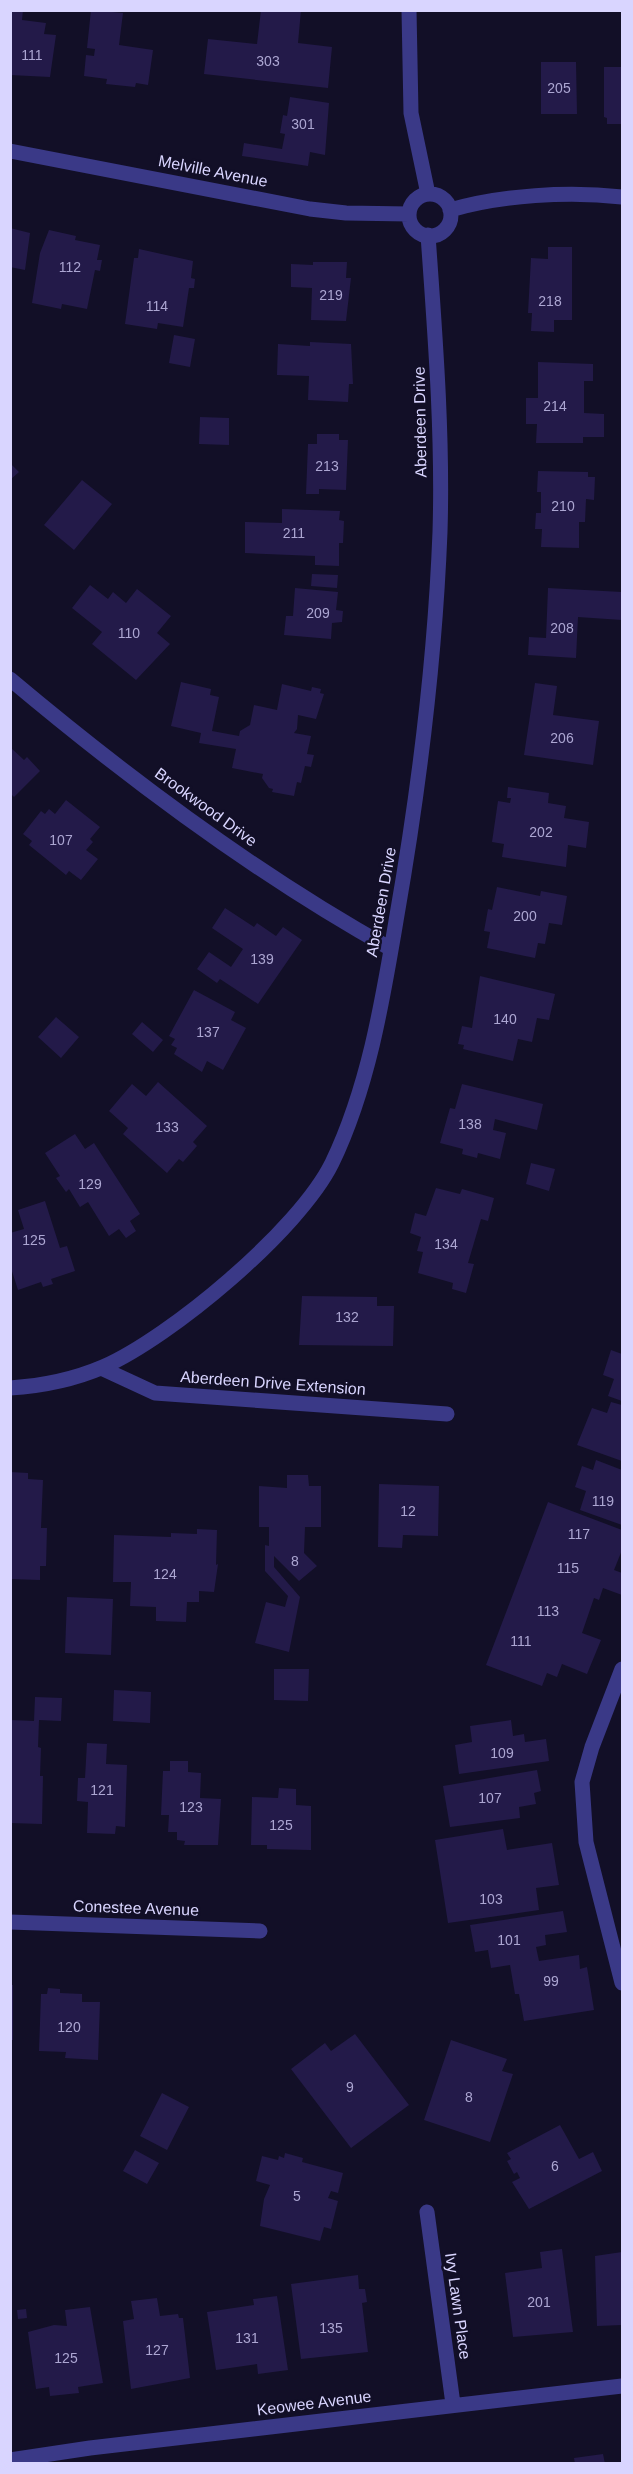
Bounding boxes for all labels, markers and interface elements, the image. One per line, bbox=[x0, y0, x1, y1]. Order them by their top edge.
house number: 111 bbox=[21, 47, 43, 63]
house number: 303 bbox=[256, 53, 280, 69]
house number: 205 bbox=[547, 80, 571, 96]
house number: 301 bbox=[291, 116, 315, 132]
street label: Melville Avenue bbox=[157, 152, 269, 190]
house number: 112 bbox=[59, 259, 81, 275]
house number: 219 bbox=[319, 287, 343, 303]
house number: 218 bbox=[538, 293, 562, 309]
house number: 114 bbox=[146, 298, 168, 314]
street label: Aberdeen Drive bbox=[411, 366, 429, 478]
house number: 214 bbox=[543, 398, 567, 414]
house number: 213 bbox=[315, 458, 339, 474]
house number: 210 bbox=[551, 498, 575, 514]
house number: 211 bbox=[283, 525, 305, 541]
house number: 209 bbox=[306, 605, 330, 621]
house number: 208 bbox=[550, 620, 574, 636]
house number: 110 bbox=[118, 625, 140, 641]
house number: 206 bbox=[550, 730, 574, 746]
street label: Brookwood Drive bbox=[152, 764, 260, 850]
house number: 202 bbox=[529, 824, 553, 840]
house number: 107 bbox=[49, 832, 73, 848]
street label: Aberdeen Drive bbox=[363, 846, 399, 958]
house number: 200 bbox=[513, 908, 537, 924]
house number: 139 bbox=[250, 951, 274, 967]
house number: 140 bbox=[493, 1011, 517, 1027]
house number: 137 bbox=[196, 1024, 220, 1040]
house number: 138 bbox=[458, 1116, 482, 1132]
house number: 133 bbox=[155, 1119, 179, 1135]
house number: 129 bbox=[78, 1176, 102, 1192]
house number: 125 bbox=[22, 1232, 46, 1248]
house number: 134 bbox=[434, 1236, 458, 1252]
house number: 132 bbox=[335, 1309, 359, 1325]
street label: Aberdeen Drive Extension bbox=[180, 1368, 366, 1398]
house number: 119 bbox=[592, 1493, 614, 1509]
house number: 12 bbox=[400, 1503, 416, 1519]
house number: 117 bbox=[568, 1526, 590, 1542]
house number: 8 bbox=[291, 1553, 299, 1569]
house number: 115 bbox=[557, 1560, 579, 1576]
house number: 124 bbox=[153, 1566, 177, 1582]
house number: 113 bbox=[537, 1603, 559, 1619]
house number: 111 bbox=[510, 1633, 532, 1649]
house number: 109 bbox=[490, 1745, 514, 1761]
house number: 121 bbox=[90, 1782, 114, 1798]
house number: 107 bbox=[478, 1790, 502, 1806]
house number: 123 bbox=[179, 1799, 203, 1815]
house number: 125 bbox=[269, 1817, 293, 1833]
house number: 103 bbox=[479, 1891, 503, 1907]
street label: Conestee Avenue bbox=[73, 1897, 199, 1919]
house number: 101 bbox=[497, 1932, 521, 1948]
house number: 99 bbox=[543, 1973, 559, 1989]
house number: 120 bbox=[57, 2019, 81, 2035]
house number: 9 bbox=[346, 2079, 354, 2095]
house number: 8 bbox=[465, 2089, 473, 2105]
house number: 6 bbox=[551, 2158, 559, 2174]
house number: 5 bbox=[293, 2188, 301, 2204]
street label: Ivy Lawn Place bbox=[442, 2252, 474, 2361]
house number: 201 bbox=[527, 2294, 551, 2310]
house number: 135 bbox=[319, 2320, 343, 2336]
house number: 131 bbox=[235, 2330, 259, 2346]
house number: 127 bbox=[145, 2342, 169, 2358]
house number: 125 bbox=[54, 2350, 78, 2366]
street label: Keowee Avenue bbox=[256, 2388, 372, 2418]

